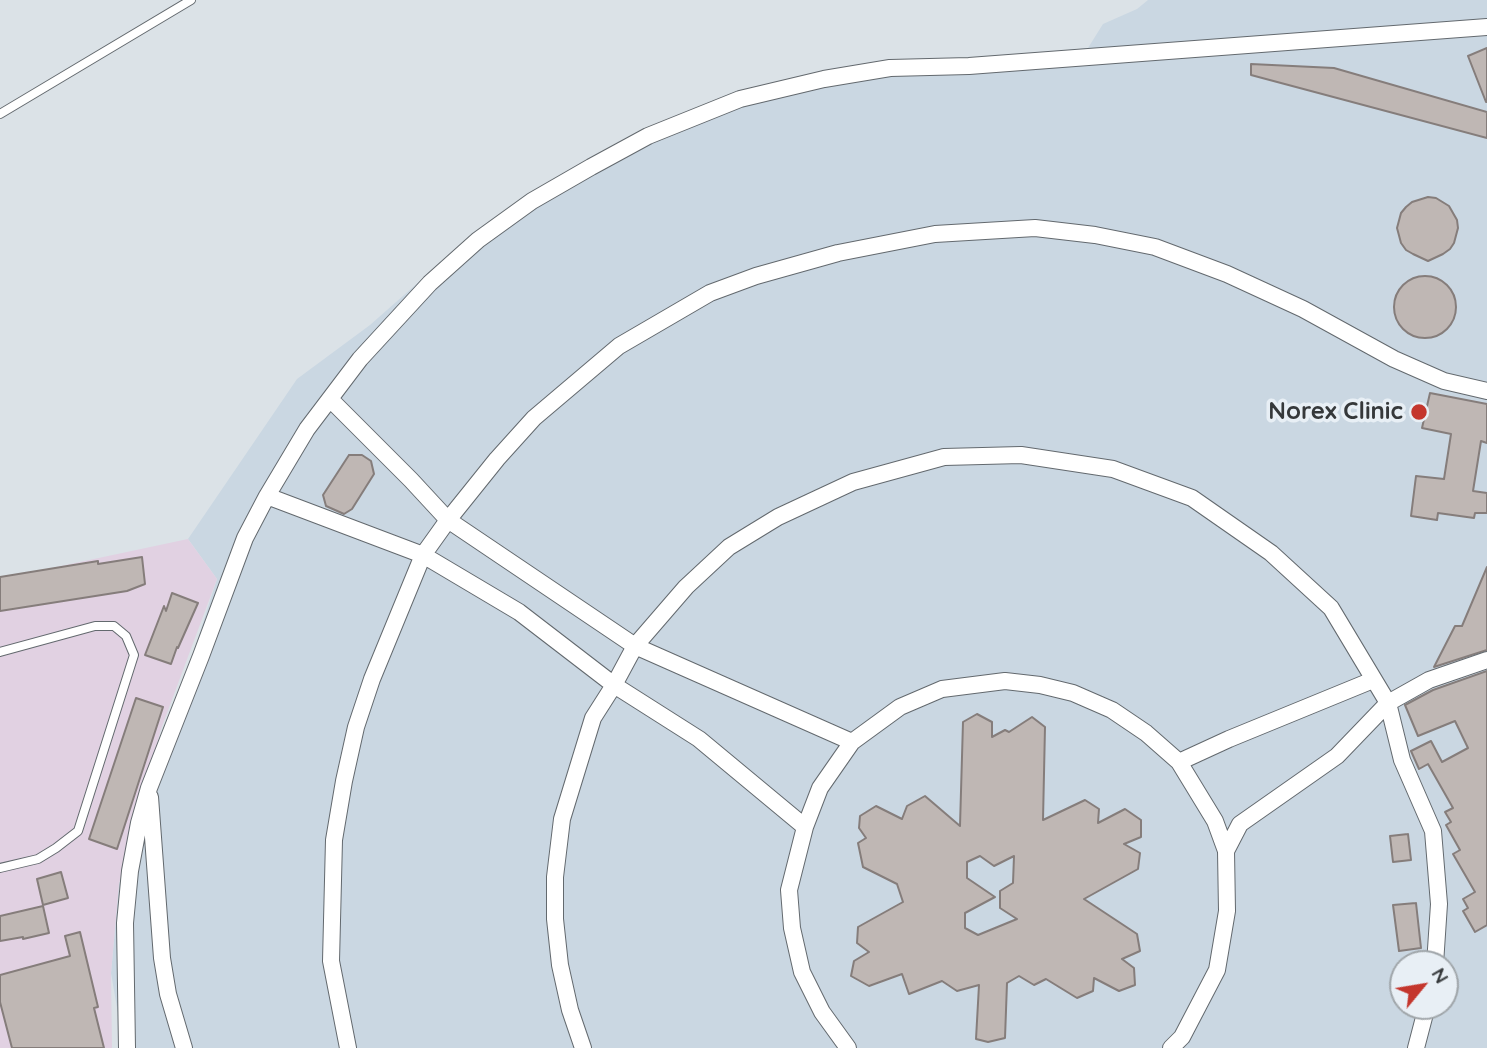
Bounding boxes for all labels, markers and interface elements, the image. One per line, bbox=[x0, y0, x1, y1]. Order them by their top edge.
place label: Norex Clinic bbox=[1268, 398, 1403, 426]
marker: Norex Clinic bbox=[1409, 402, 1429, 422]
north arrow bbox=[1389, 950, 1459, 1020]
text: N bbox=[1427, 963, 1454, 988]

